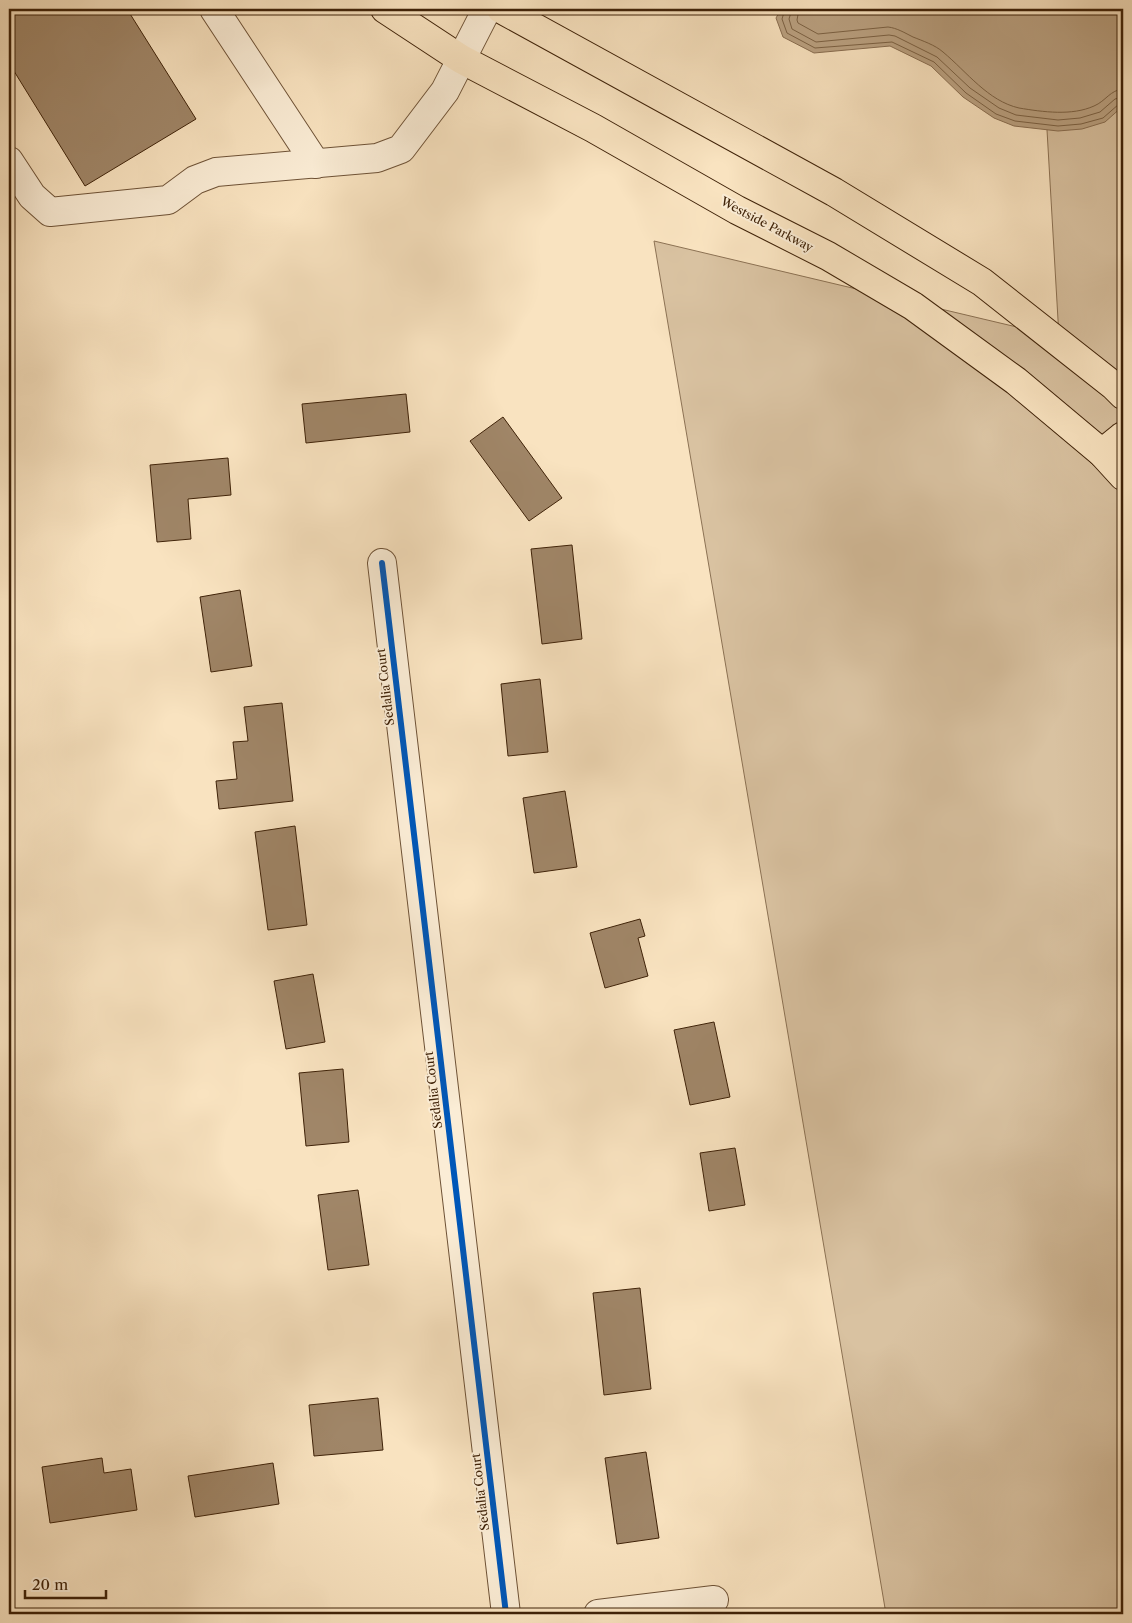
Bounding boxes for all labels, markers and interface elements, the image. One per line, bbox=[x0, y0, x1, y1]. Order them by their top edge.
street label: Westside Parkway bbox=[717, 193, 816, 255]
street label: Sedalia Court bbox=[373, 647, 397, 726]
street label: Sedalia Court bbox=[421, 1050, 445, 1129]
street label: Sedalia Court bbox=[468, 1452, 492, 1531]
scale bar bbox=[25, 1568, 106, 1600]
text: 20 m bbox=[32, 1575, 68, 1594]

